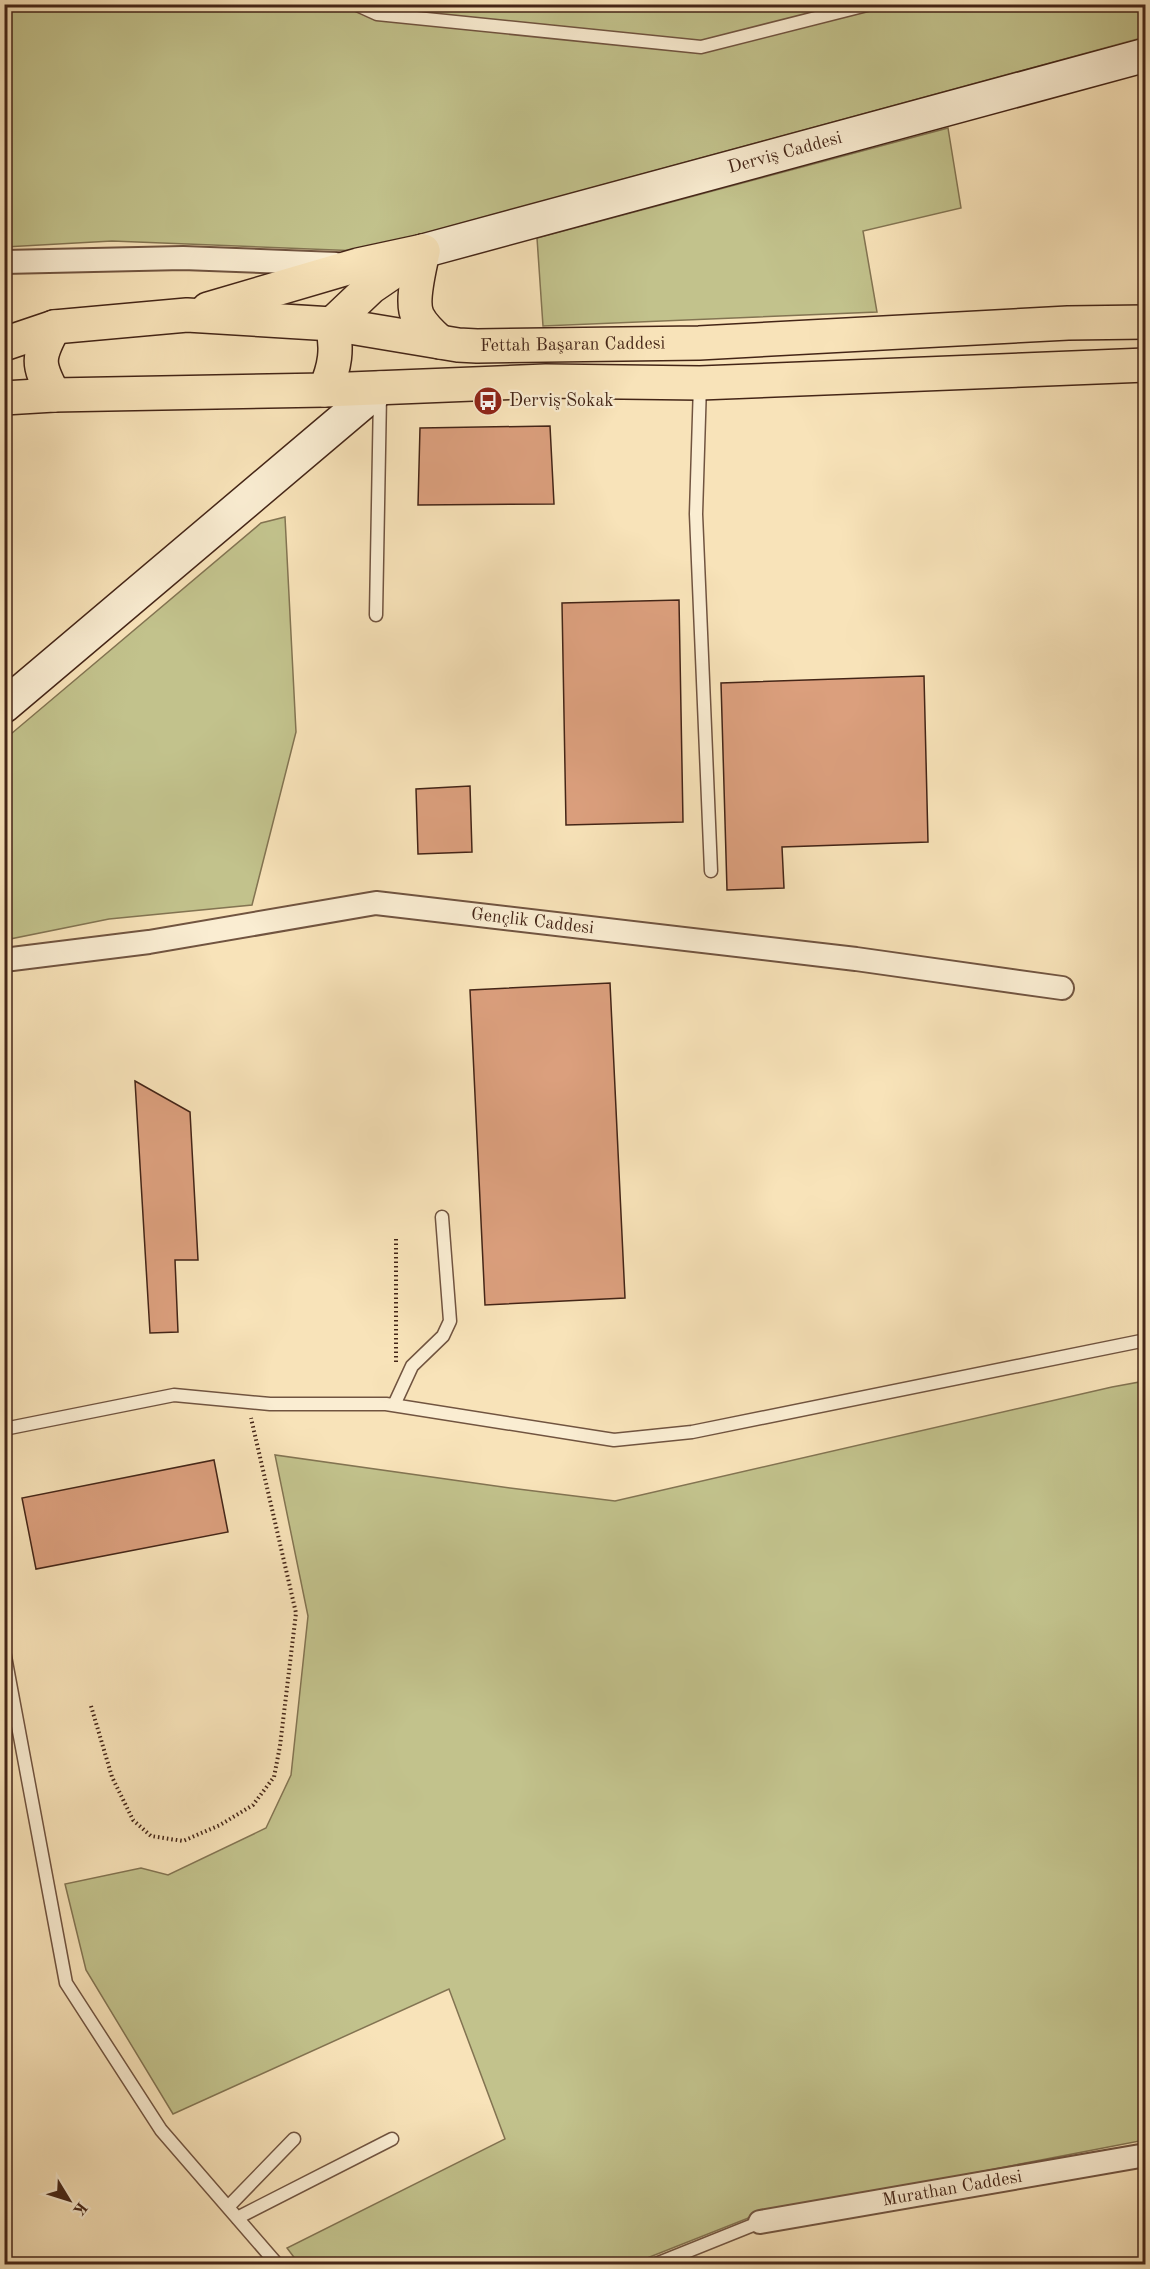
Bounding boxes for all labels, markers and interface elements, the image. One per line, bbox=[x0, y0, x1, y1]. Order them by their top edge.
street label: Derviş Caddesi bbox=[726, 129, 844, 177]
street label: Fettah Başaran Caddesi bbox=[480, 334, 666, 355]
bus stop icon: Derviş Sokak bbox=[472, 385, 504, 417]
place label: Derviş Sokak bbox=[509, 392, 614, 410]
street label: Gençlik Caddesi bbox=[470, 905, 595, 937]
street label: Murathan Caddesi bbox=[881, 2168, 1024, 2210]
north arrow bbox=[39, 2170, 99, 2230]
text: K bbox=[69, 2198, 89, 2218]

